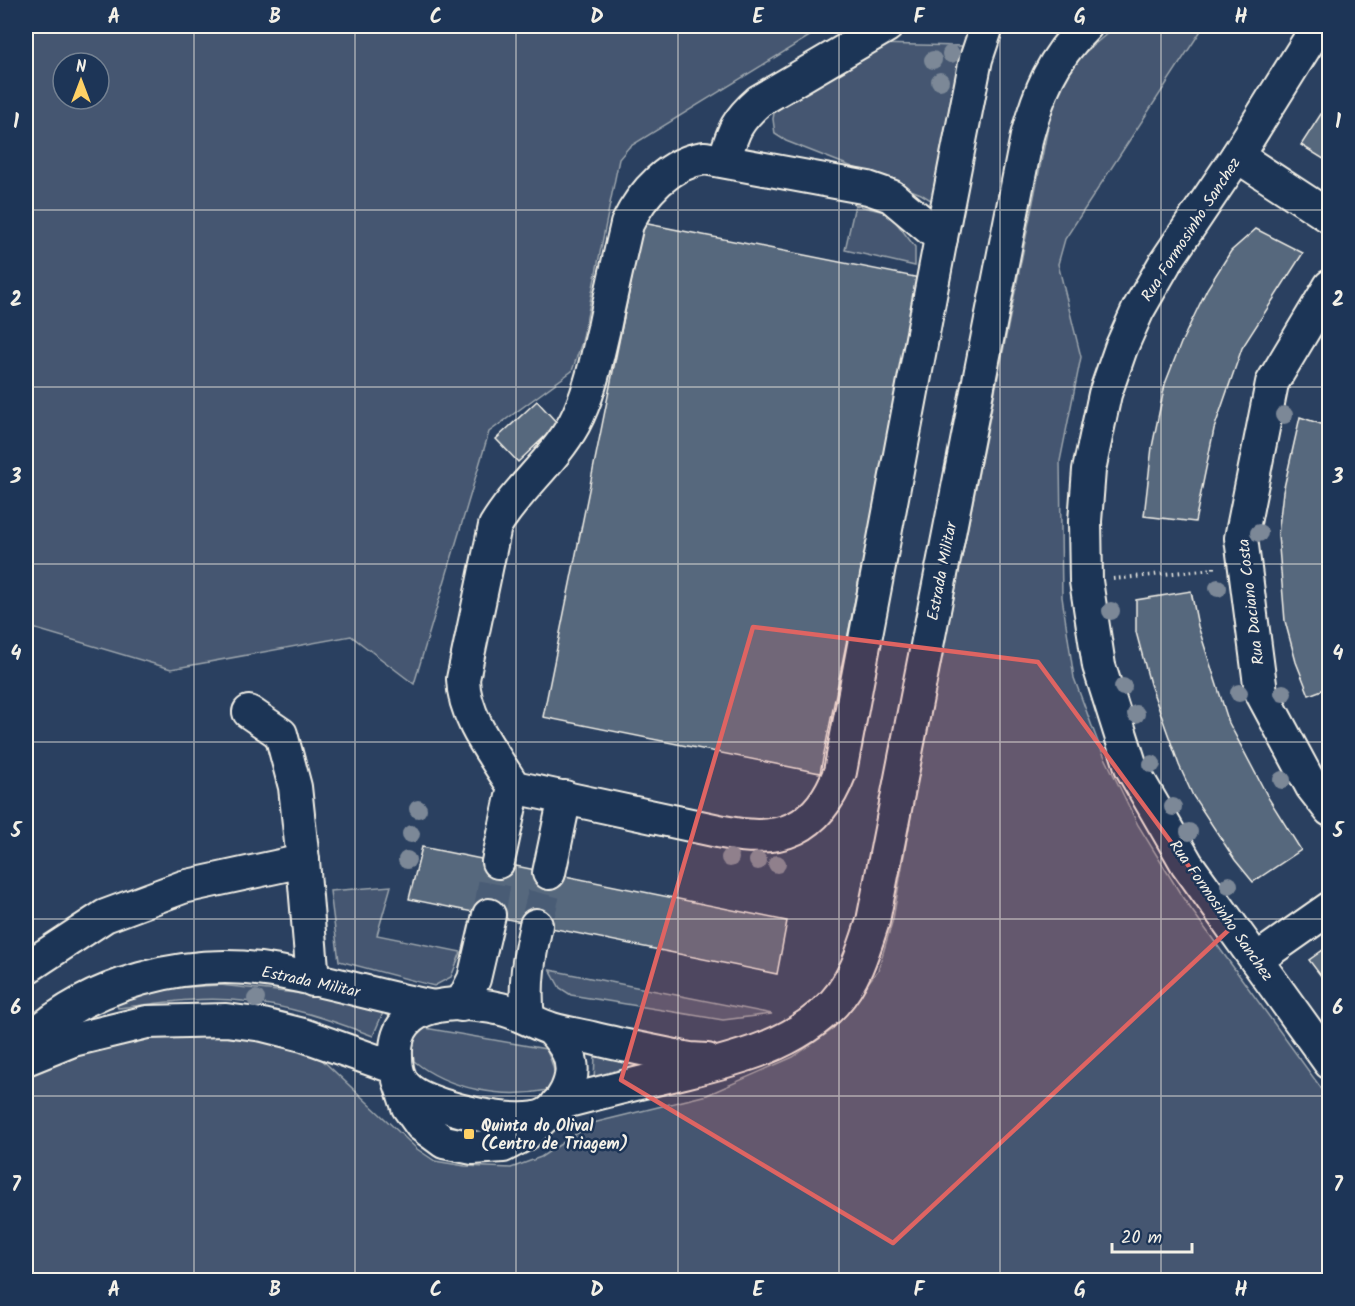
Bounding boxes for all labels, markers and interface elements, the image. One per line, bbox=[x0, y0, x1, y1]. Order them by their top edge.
text: A bbox=[108, 2, 120, 34]
text: B bbox=[269, 2, 281, 34]
text: C bbox=[430, 2, 442, 34]
text: D bbox=[590, 2, 604, 34]
text: E bbox=[752, 2, 764, 34]
text: F bbox=[914, 2, 926, 34]
text: G bbox=[1074, 2, 1086, 34]
text: H bbox=[1234, 2, 1248, 34]
north arrow bbox=[51, 51, 111, 111]
text: N bbox=[76, 55, 86, 80]
text: 1 bbox=[13, 107, 19, 139]
text: 1 bbox=[1335, 107, 1341, 139]
street label: Rua Formosinho Sanchez bbox=[1135, 153, 1247, 307]
text: 2 bbox=[10, 285, 22, 317]
text: 2 bbox=[1332, 285, 1344, 317]
text: 3 bbox=[10, 462, 22, 494]
text: 3 bbox=[1332, 462, 1344, 494]
street label: Estrada Militar bbox=[921, 518, 965, 623]
street label: Rua Daciano Costa bbox=[1231, 537, 1272, 666]
text: 4 bbox=[11, 639, 22, 671]
text: 4 bbox=[1333, 639, 1344, 671]
text: 5 bbox=[10, 816, 23, 848]
text: 5 bbox=[1332, 816, 1345, 848]
street label: Rua Formosinho Sanchez bbox=[1162, 835, 1279, 987]
street label: Estrada Militar bbox=[259, 960, 364, 1005]
text: 6 bbox=[11, 993, 22, 1025]
text: 6 bbox=[1333, 993, 1344, 1025]
place label: Quinta do Olival (Centro de Triagem) bbox=[481, 1114, 628, 1157]
marker: Quinta do Olival (Centro de Triagem) bbox=[462, 1127, 476, 1141]
text: 7 bbox=[11, 1170, 21, 1202]
text: 7 bbox=[1333, 1170, 1343, 1202]
scale bar bbox=[1112, 1216, 1192, 1254]
text: 20 m bbox=[1121, 1224, 1162, 1253]
text: A bbox=[108, 1275, 120, 1306]
text: B bbox=[269, 1275, 281, 1306]
text: C bbox=[430, 1275, 442, 1306]
text: D bbox=[590, 1275, 604, 1306]
text: E bbox=[752, 1275, 764, 1306]
text: F bbox=[914, 1275, 926, 1306]
text: G bbox=[1074, 1275, 1086, 1306]
text: H bbox=[1234, 1275, 1248, 1306]

